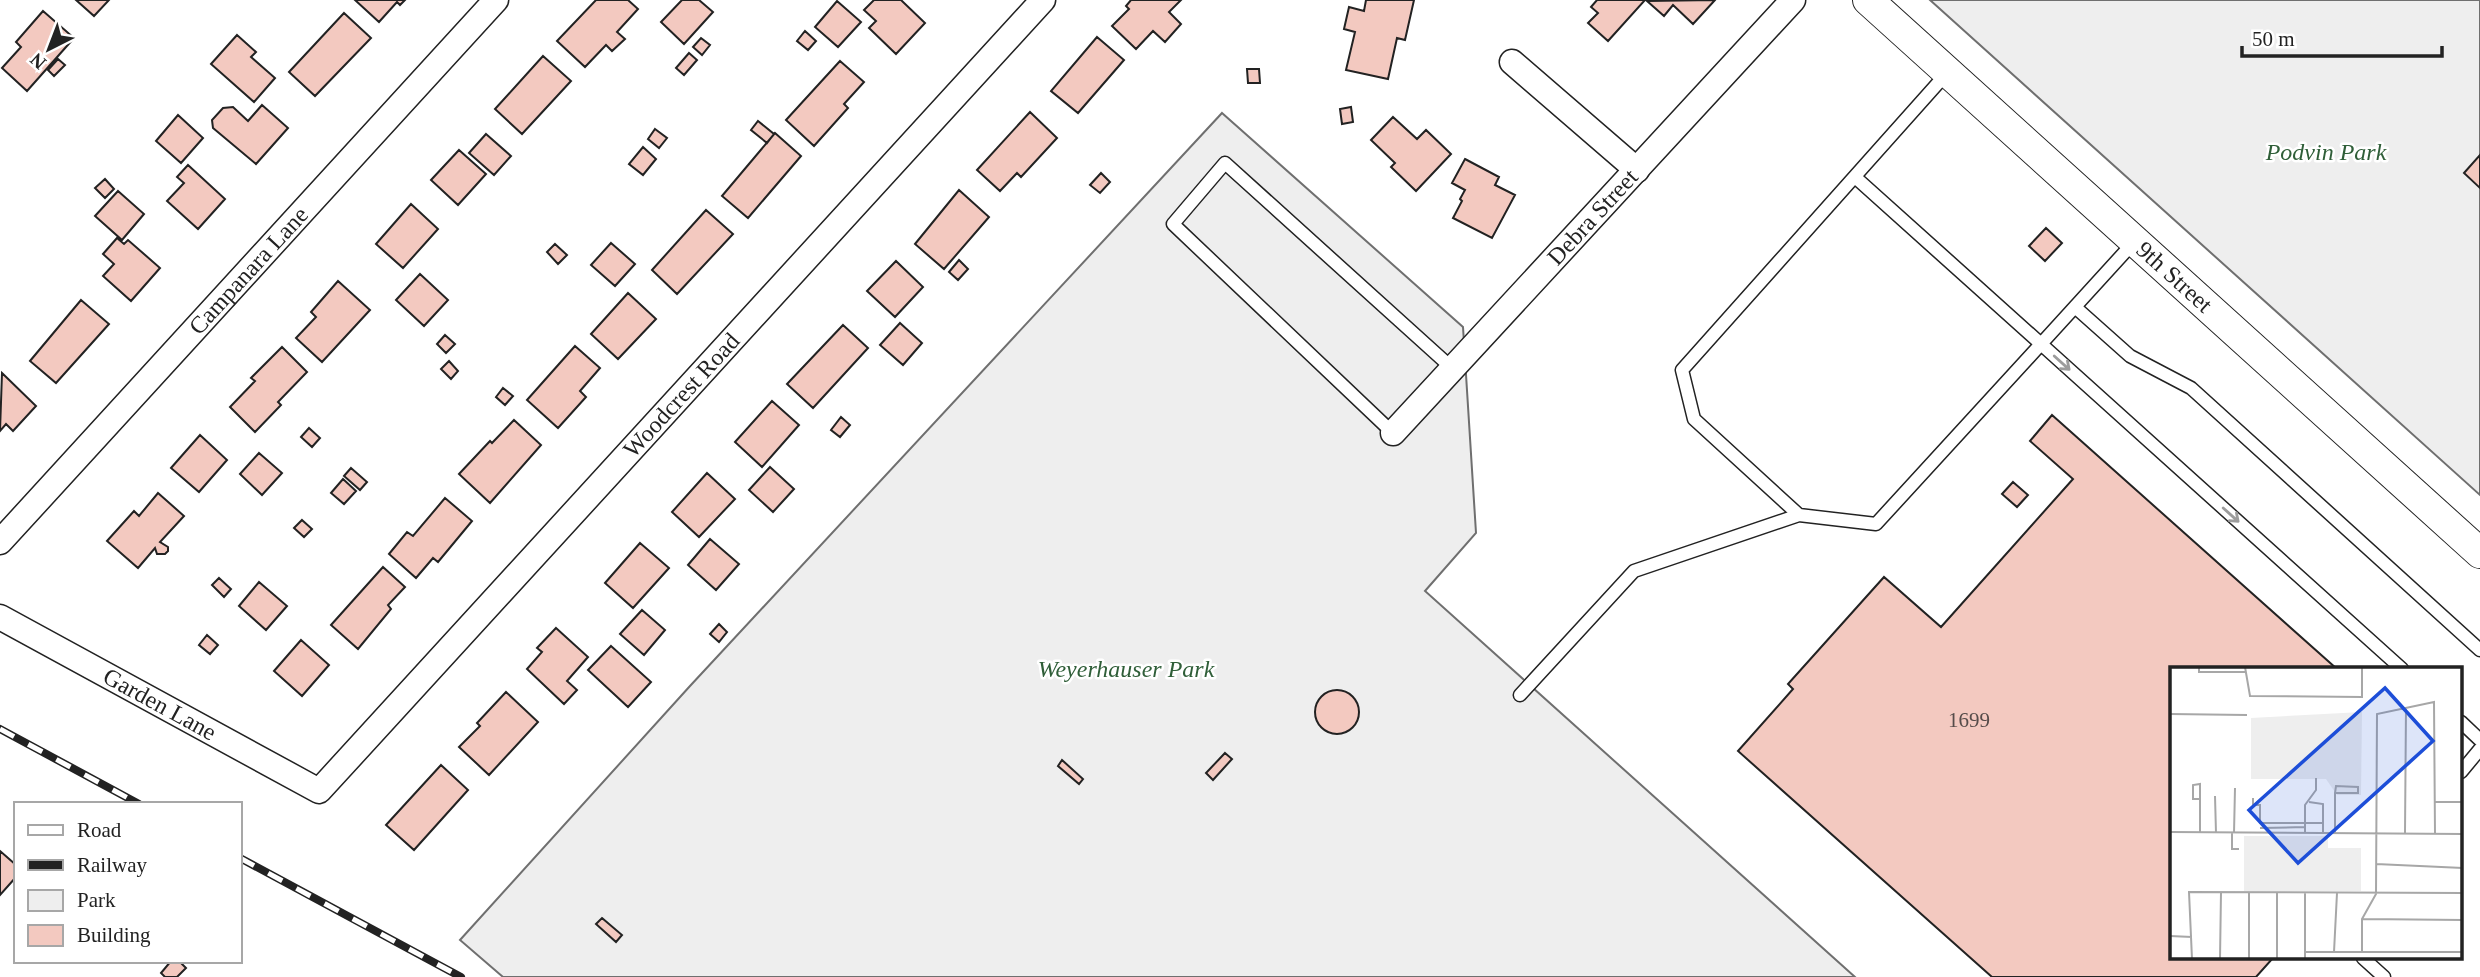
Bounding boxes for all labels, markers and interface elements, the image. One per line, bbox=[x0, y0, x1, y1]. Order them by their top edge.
north arrow bbox=[14, 14, 84, 84]
scale bar bbox=[2242, 14, 2442, 58]
text: 50 m bbox=[2252, 27, 2295, 51]
text: N bbox=[26, 49, 50, 74]
park label: Podvin Park bbox=[2265, 139, 2387, 165]
street label: Debra Street bbox=[1542, 164, 1643, 270]
street label: Campanara Lane bbox=[184, 202, 313, 340]
street label: 9th Street bbox=[2131, 236, 2218, 318]
street label: Woodcrest Road bbox=[618, 328, 744, 462]
one-way arrow bbox=[2053, 355, 2071, 371]
one-way arrow bbox=[2222, 507, 2240, 523]
park label: Weyerhauser Park bbox=[1038, 656, 1215, 682]
street label: Garden Lane bbox=[99, 663, 221, 745]
inset map bbox=[2170, 667, 2462, 960]
house number: 1699 bbox=[1948, 708, 1990, 732]
legend bbox=[14, 802, 242, 963]
text: Road bbox=[77, 818, 122, 842]
text: Railway bbox=[77, 853, 147, 877]
text: Park bbox=[77, 888, 116, 912]
text: Building bbox=[77, 923, 151, 947]

